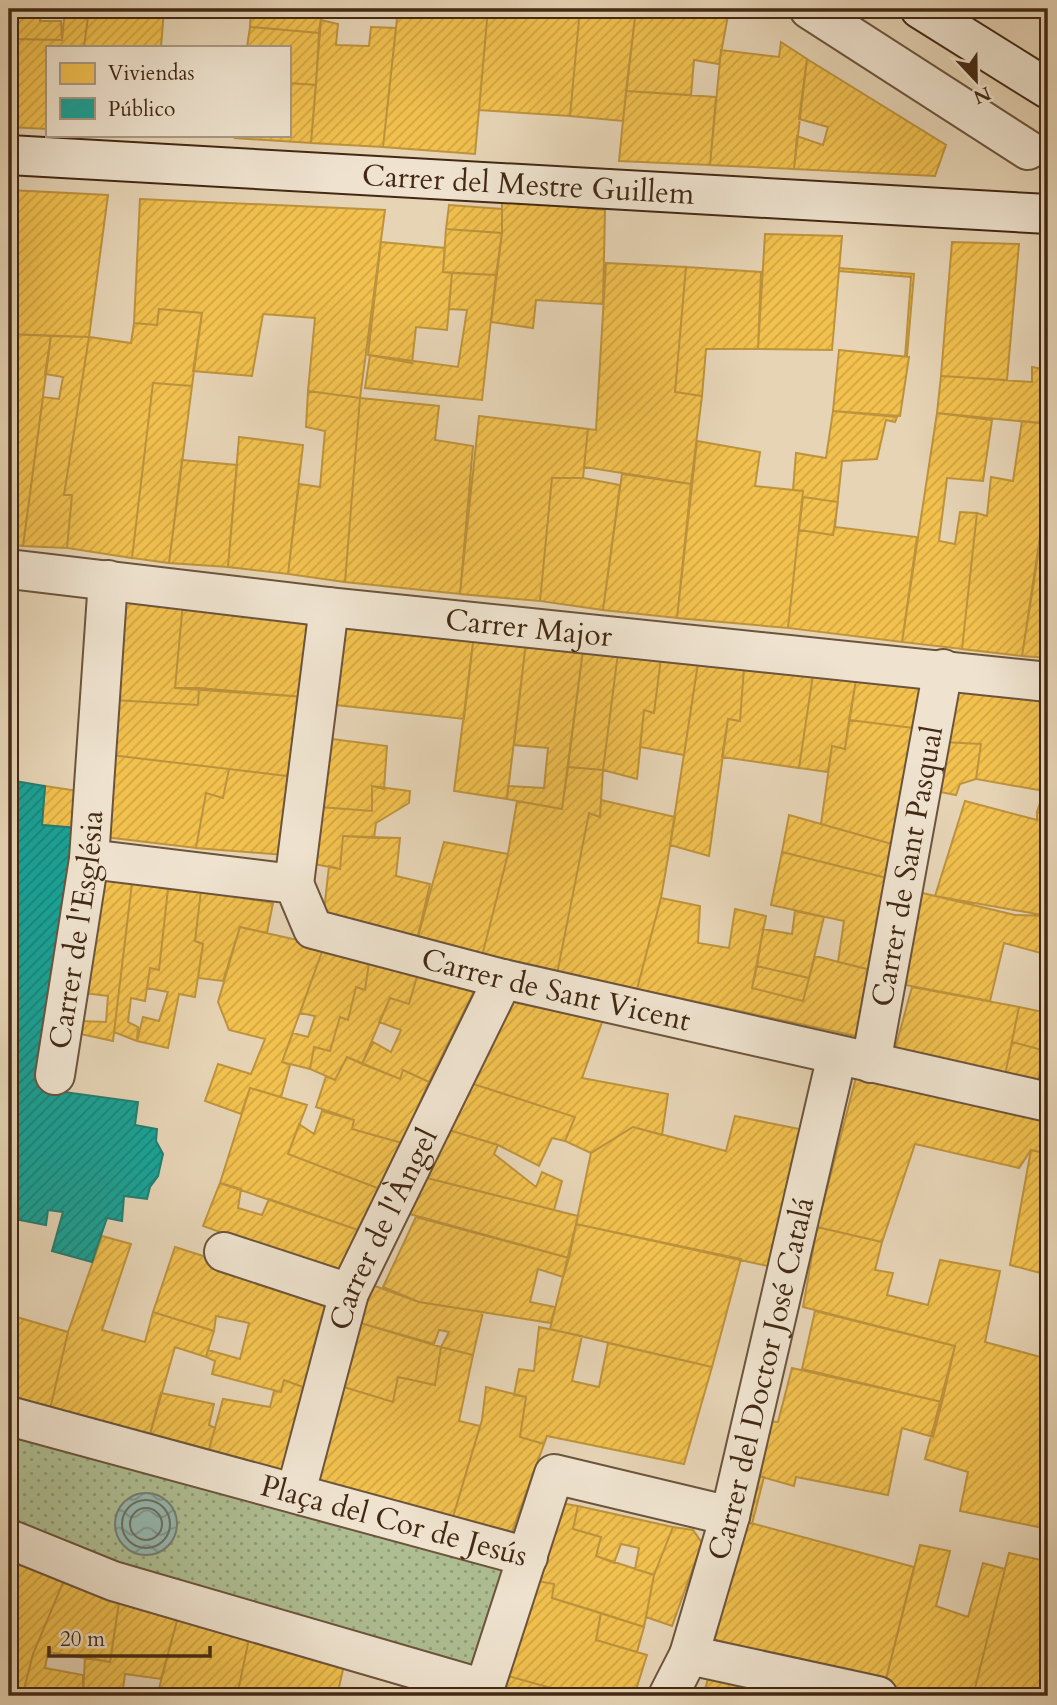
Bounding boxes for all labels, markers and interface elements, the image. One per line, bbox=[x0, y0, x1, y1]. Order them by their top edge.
legend bbox=[46, 46, 290, 136]
north arrow bbox=[942, 46, 1012, 116]
text: Viviendas bbox=[108, 59, 195, 88]
text: N bbox=[969, 80, 995, 110]
text: Público bbox=[108, 95, 175, 124]
street label: Carrer del Mestre Guillem bbox=[361, 155, 696, 214]
street label: Carrer Major bbox=[443, 599, 614, 657]
street label: Carrer de Sant Pasqual bbox=[861, 722, 953, 1010]
street label: Carrer de l'Església bbox=[39, 809, 113, 1052]
street label: Carrer de Sant Vicent bbox=[417, 938, 695, 1041]
street label: Carrer de l'Àngel bbox=[320, 1121, 448, 1334]
street label: Carrer del Doctor José Catalá bbox=[698, 1193, 824, 1565]
street label: Plaça del Cor de Jesús bbox=[256, 1465, 532, 1576]
scale bar bbox=[49, 1614, 210, 1658]
text: 20 m bbox=[60, 1625, 105, 1654]

